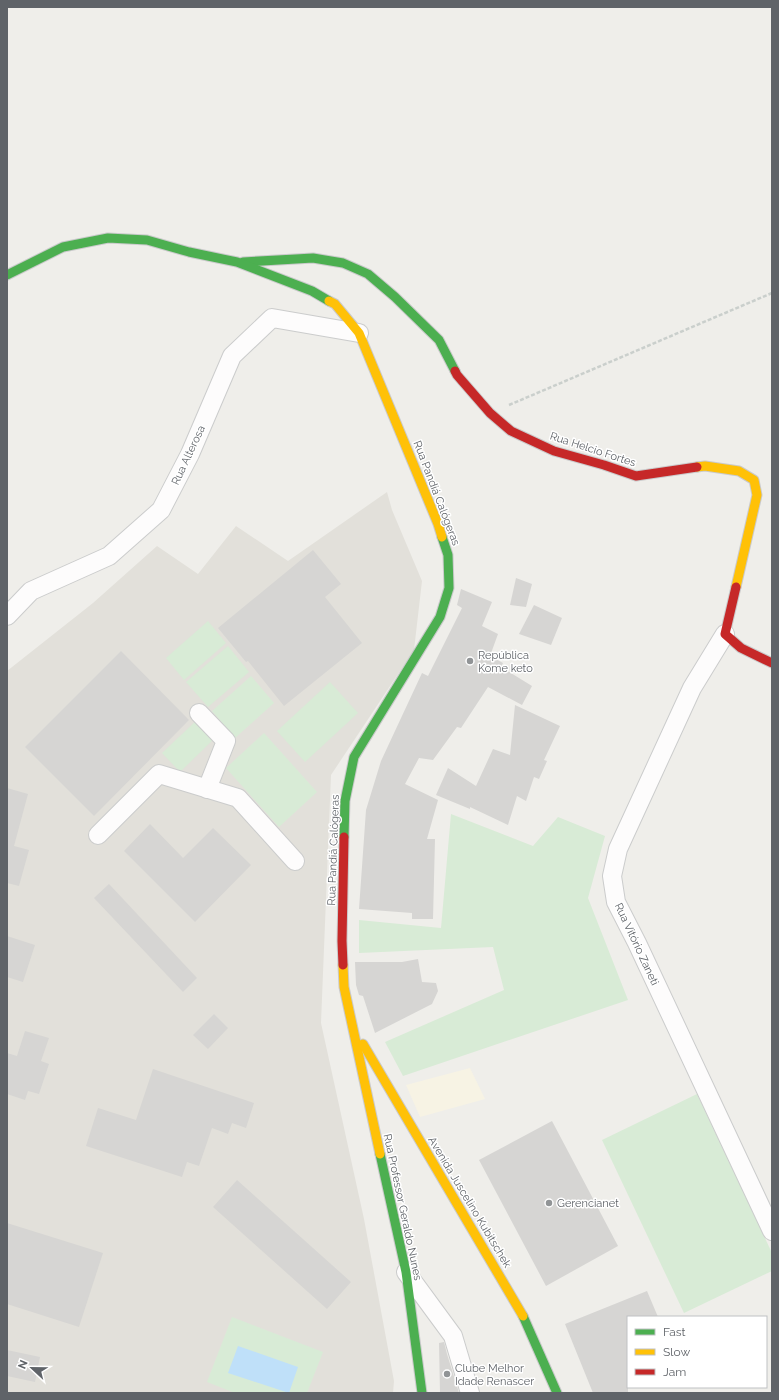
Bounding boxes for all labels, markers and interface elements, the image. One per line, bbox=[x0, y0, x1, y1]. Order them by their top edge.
street label: Rua Alterosa bbox=[169, 423, 208, 487]
street label: Rua Helcio Fortes bbox=[548, 429, 637, 470]
street label: Rua Pandiá Calógeras bbox=[411, 439, 463, 547]
place label: República Kome keto bbox=[478, 649, 533, 675]
marker: República Kome keto bbox=[465, 656, 475, 666]
street label: Rua Pandiá Calógeras bbox=[325, 794, 342, 906]
street label: Rua Vitório Zaneti bbox=[612, 901, 661, 988]
street label: Rua Professor Geraldo Nunes bbox=[381, 1133, 424, 1282]
street label: Avenida Juscelino Kubitschek bbox=[425, 1134, 514, 1270]
place label: Gerencianet bbox=[557, 1197, 619, 1210]
marker: Gerencianet bbox=[544, 1198, 554, 1208]
legend bbox=[627, 1316, 767, 1388]
text: Fast bbox=[663, 1325, 686, 1339]
text: Slow bbox=[663, 1345, 690, 1359]
north arrow bbox=[12, 1348, 52, 1388]
text: N bbox=[16, 1358, 31, 1371]
place label: Clube Melhor Idade Renascer bbox=[455, 1362, 534, 1388]
text: Jam bbox=[663, 1365, 686, 1379]
marker: Clube Melhor Idade Renascer bbox=[442, 1369, 452, 1379]

